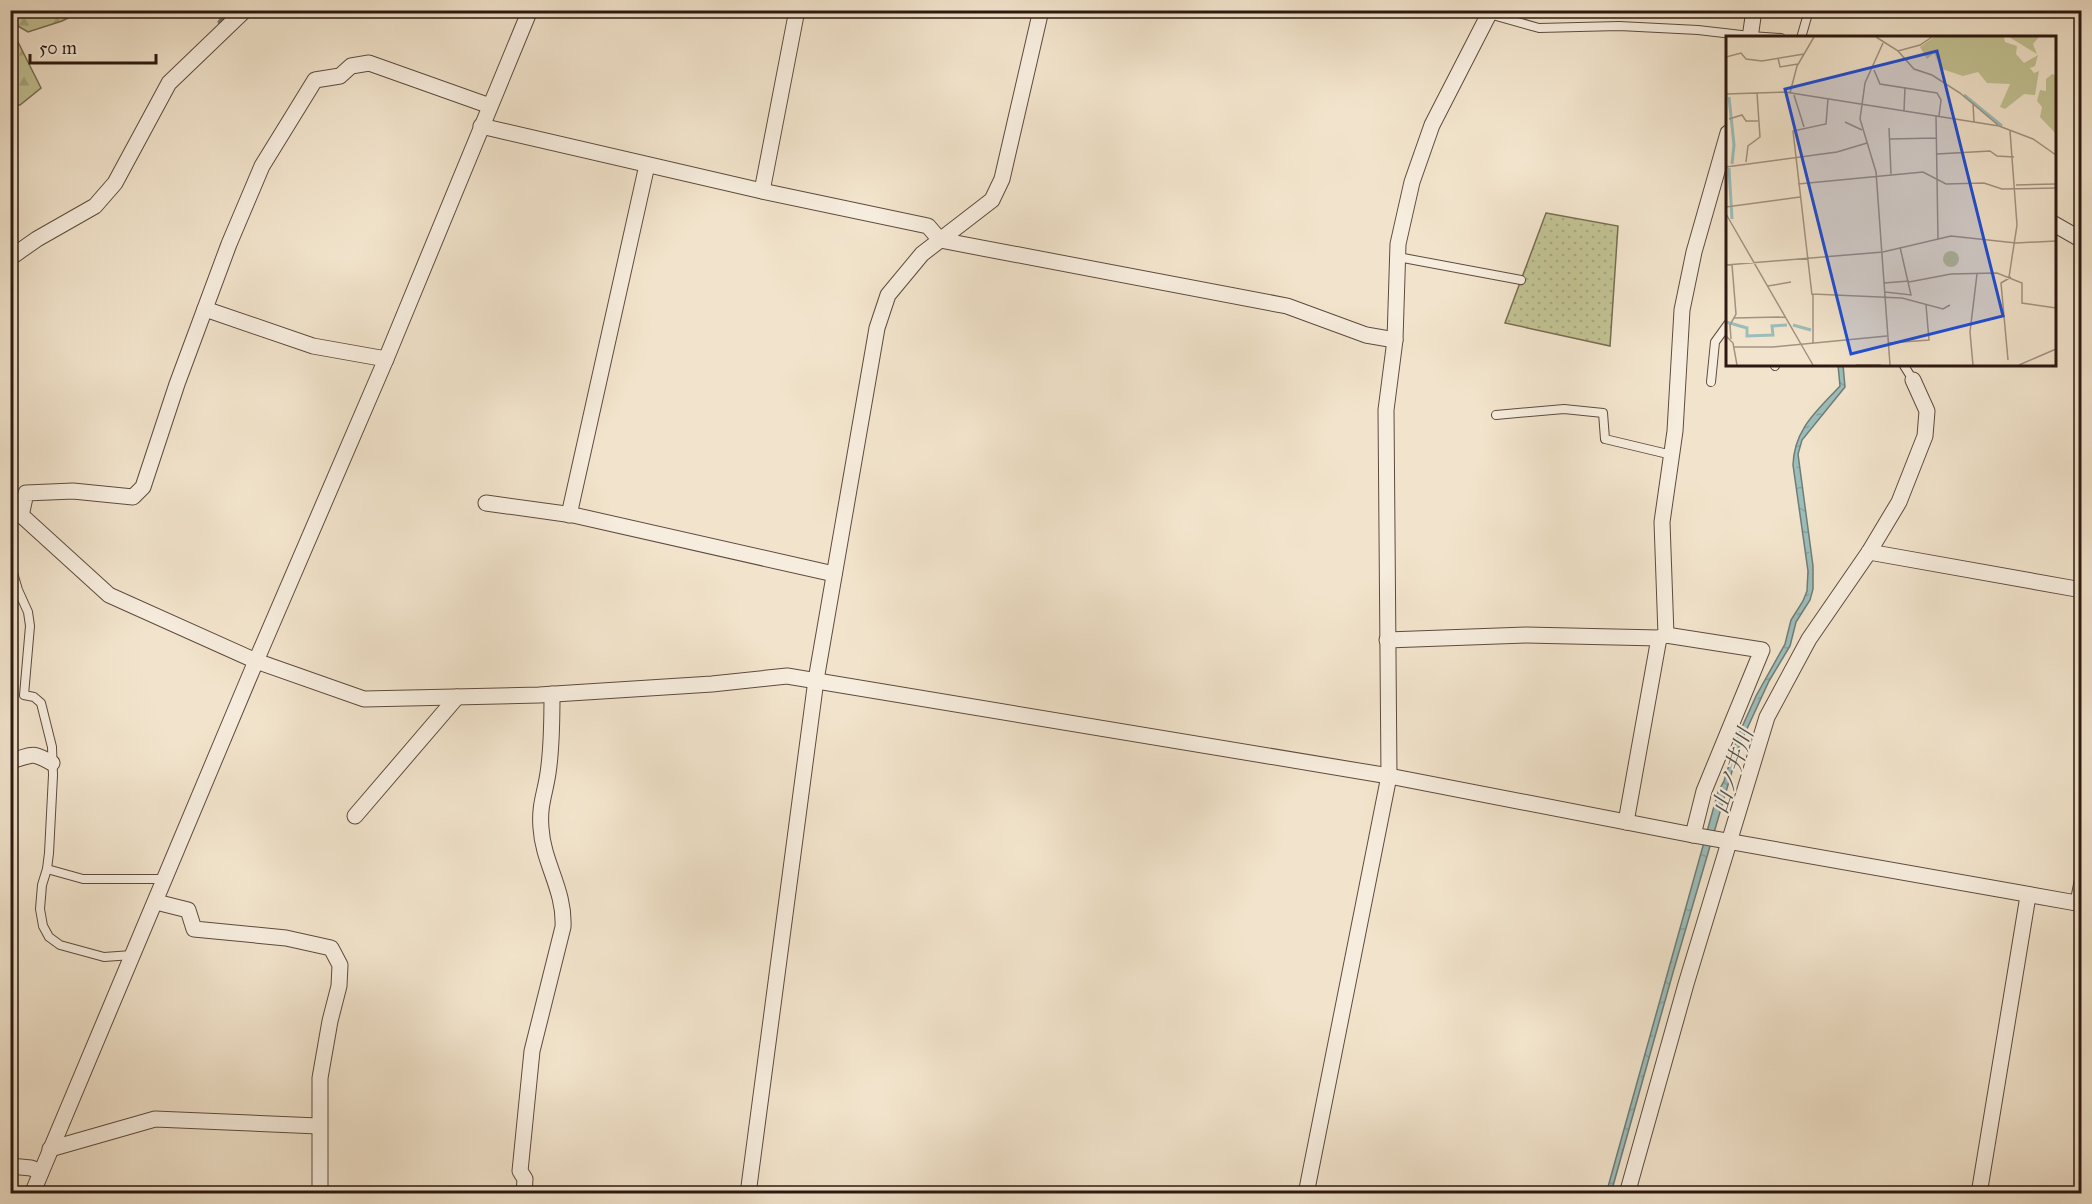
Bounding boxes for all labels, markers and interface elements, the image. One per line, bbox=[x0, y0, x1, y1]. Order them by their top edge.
scale bar bbox=[30, 27, 156, 65]
inset map bbox=[1726, 36, 2056, 366]
text: 50 m bbox=[39, 37, 77, 59]
water label: 山ノ井川 bbox=[1706, 723, 1760, 817]

